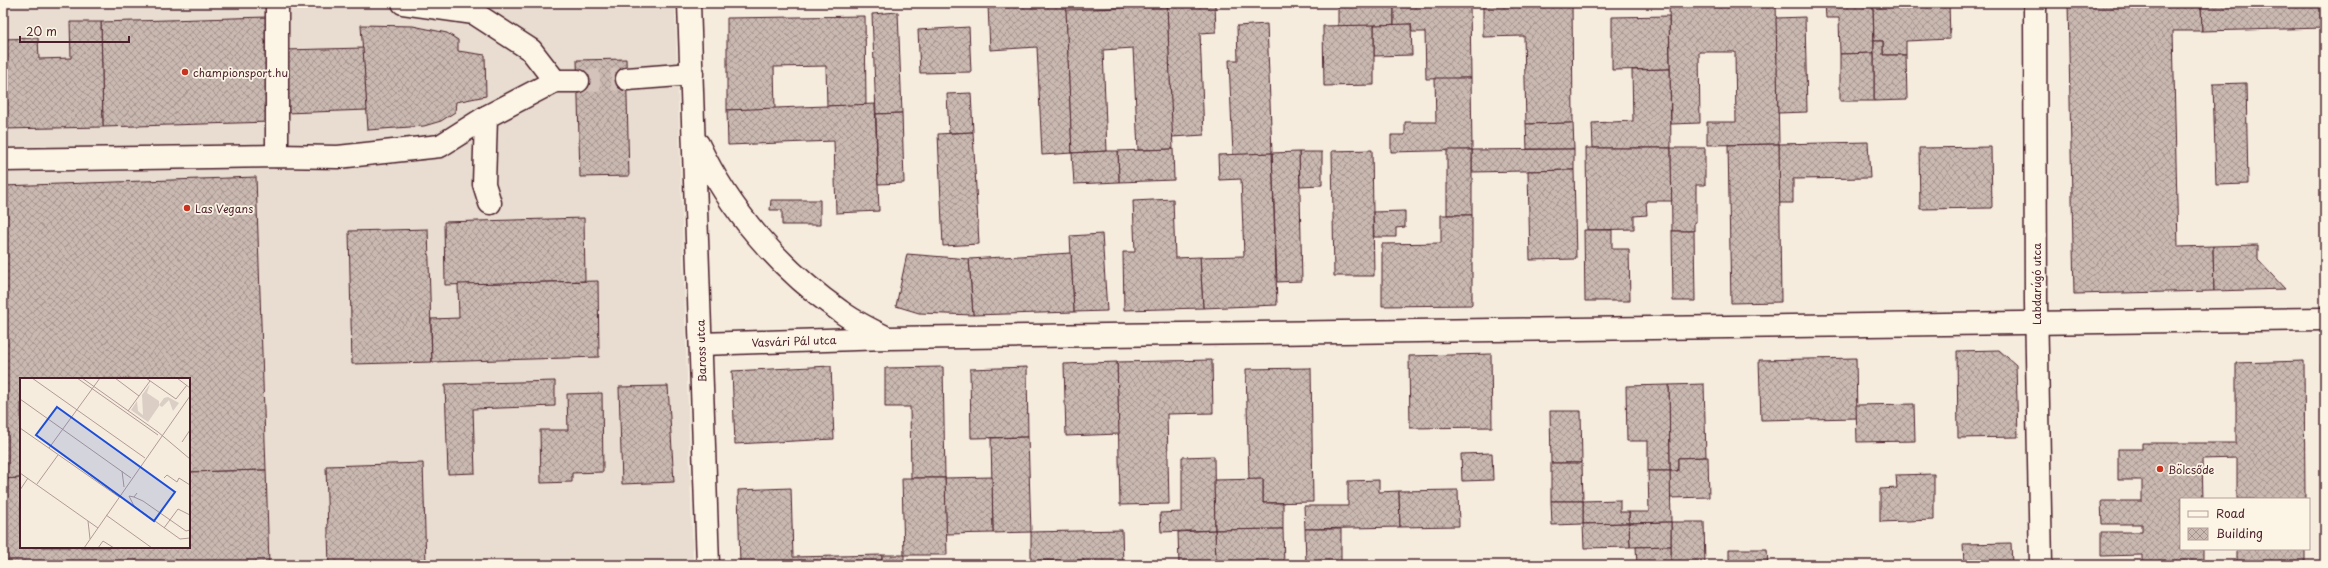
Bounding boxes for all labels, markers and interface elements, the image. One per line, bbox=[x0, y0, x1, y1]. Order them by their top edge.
scale bar bbox=[20, 18, 129, 44]
text: 20 m bbox=[26, 22, 57, 40]
place label: championsport.hu bbox=[193, 64, 288, 81]
marker: championsport.hu bbox=[180, 67, 190, 77]
place label: Las Vegans bbox=[195, 200, 253, 217]
marker: Las Vegans bbox=[182, 203, 192, 213]
street label: Labdarúgó utca bbox=[2028, 243, 2045, 325]
street label: Baross utca bbox=[691, 319, 711, 383]
street label: Vasvári Pál utca bbox=[751, 331, 837, 351]
inset map bbox=[20, 378, 190, 548]
place label: Bölcsőde bbox=[2168, 461, 2215, 478]
marker: Bölcsőde bbox=[2155, 464, 2165, 474]
legend bbox=[2180, 498, 2310, 550]
text: Road bbox=[2216, 504, 2245, 522]
text: Building bbox=[2216, 524, 2263, 542]

